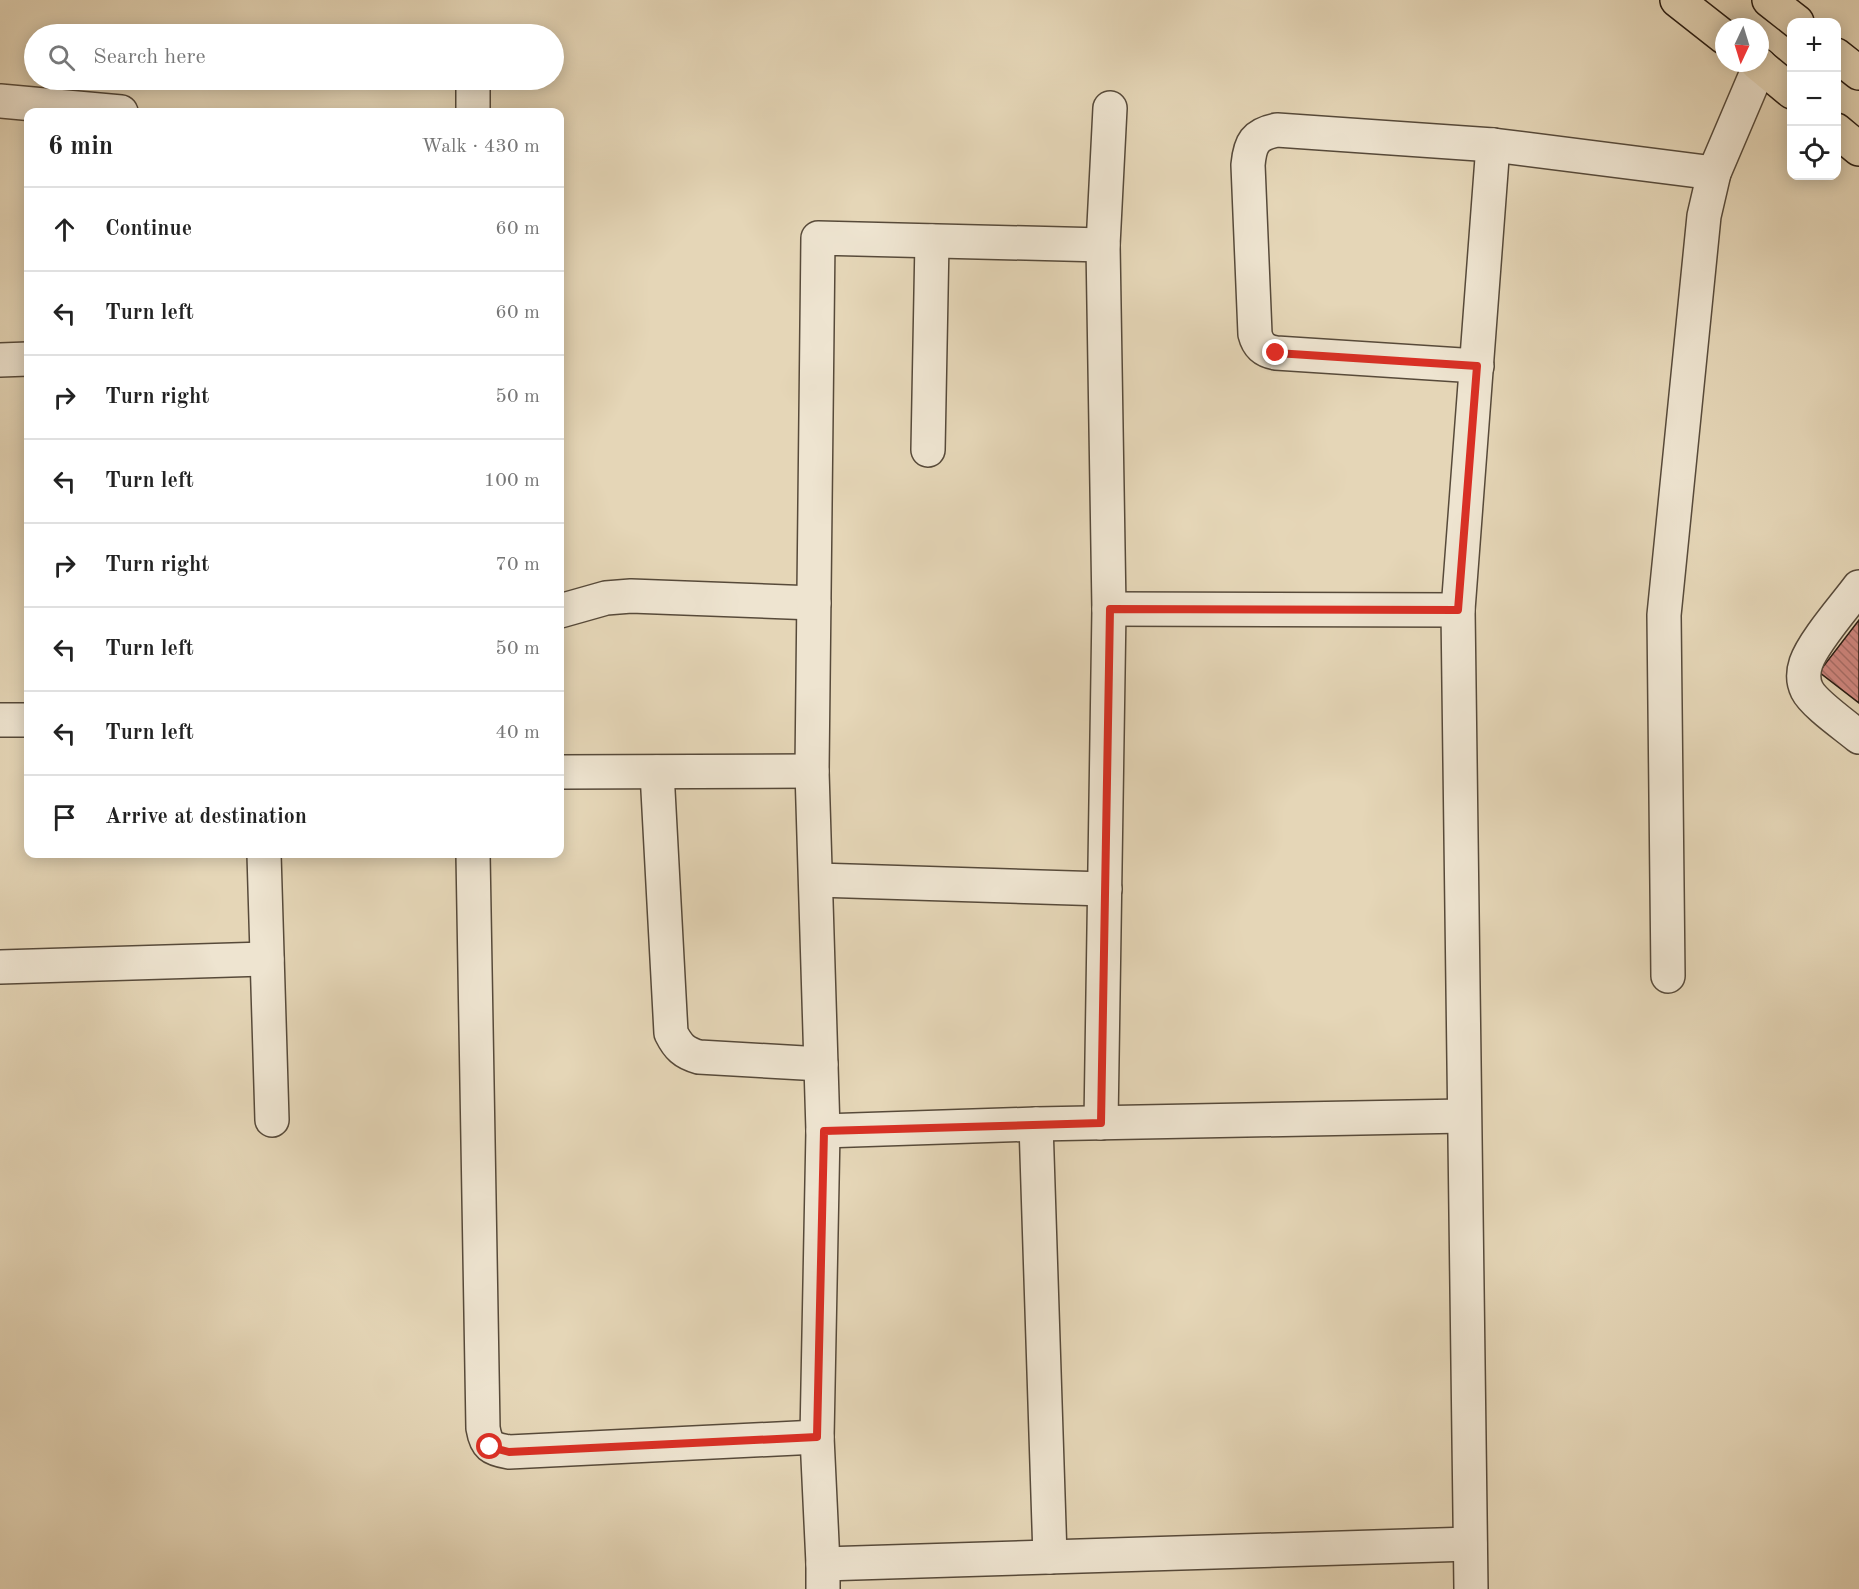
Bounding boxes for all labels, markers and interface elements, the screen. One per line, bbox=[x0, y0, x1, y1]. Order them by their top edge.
north arrow bbox=[1715, 18, 1769, 72]
map controls bbox=[1787, 18, 1841, 180]
button: + bbox=[1787, 18, 1841, 72]
search box bbox=[24, 24, 564, 90]
icon: search bbox=[45, 41, 78, 74]
text: Search here bbox=[93, 46, 206, 68]
button: − bbox=[1787, 72, 1841, 126]
button: locate bbox=[1787, 126, 1841, 180]
text: 6 min bbox=[48, 134, 113, 160]
text: Walk · 430 m bbox=[421, 137, 540, 157]
icon: ahead bbox=[48, 213, 81, 246]
text: Continue bbox=[105, 218, 192, 240]
text: 60 m bbox=[495, 219, 540, 239]
icon: left bbox=[48, 297, 81, 330]
text: Turn left bbox=[105, 302, 194, 324]
text: 60 m bbox=[495, 303, 540, 323]
route end bbox=[1262, 339, 1288, 365]
icon: right bbox=[48, 381, 81, 414]
text: Turn right bbox=[105, 386, 209, 408]
text: 50 m bbox=[495, 387, 540, 407]
icon: left bbox=[48, 465, 81, 498]
text: Turn left bbox=[105, 470, 194, 492]
text: 100 m bbox=[484, 471, 540, 491]
icon: right bbox=[48, 549, 81, 582]
text: Turn right bbox=[105, 554, 209, 576]
text: 70 m bbox=[495, 555, 540, 575]
icon: left bbox=[48, 633, 81, 666]
text: Turn left bbox=[105, 638, 194, 660]
text: 50 m bbox=[495, 639, 540, 659]
icon: left bbox=[48, 717, 81, 750]
text: Turn left bbox=[105, 722, 194, 744]
text: 40 m bbox=[495, 723, 540, 743]
icon: arrive bbox=[48, 801, 81, 834]
text: Arrive at destination bbox=[105, 806, 307, 828]
route start bbox=[476, 1433, 502, 1459]

